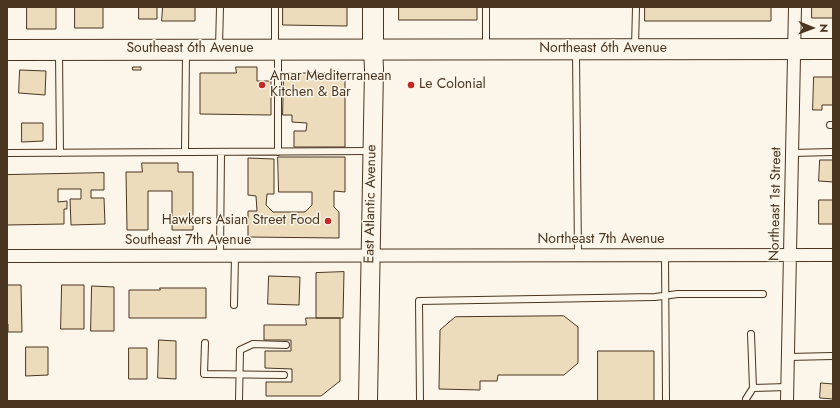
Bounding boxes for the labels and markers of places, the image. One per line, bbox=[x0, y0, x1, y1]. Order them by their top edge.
place label: Amar Mediterranean Kitchen & Bar bbox=[270, 69, 392, 102]
place label: Le Colonial bbox=[419, 77, 486, 93]
marker: Amar Mediterranean Kitchen & Bar bbox=[257, 80, 267, 90]
marker: Le Colonial bbox=[406, 80, 416, 90]
place label: Hawkers Asian Street Food bbox=[162, 213, 320, 229]
marker: Hawkers Asian Street Food bbox=[323, 216, 333, 226]

